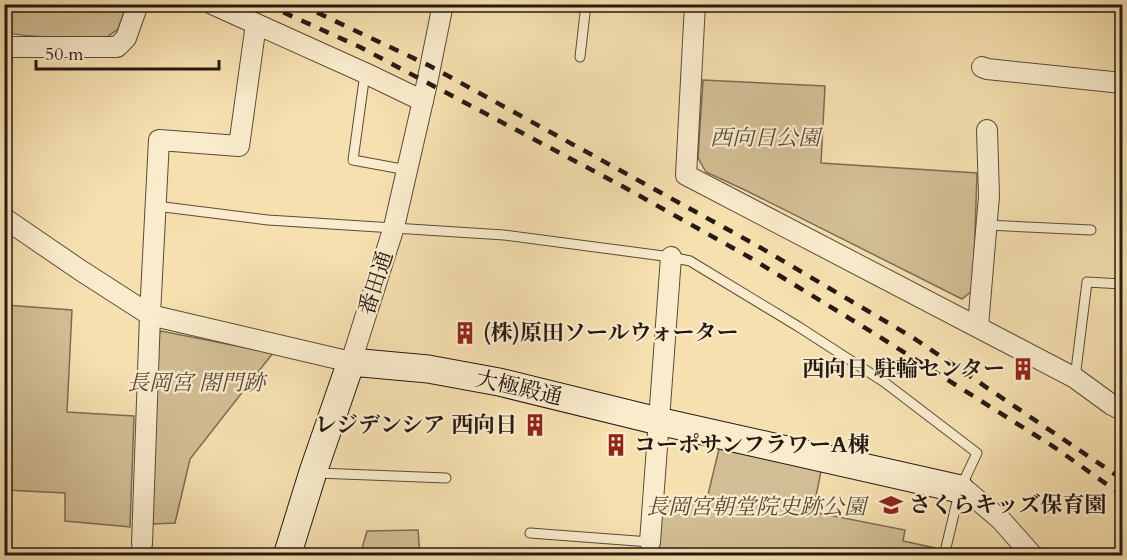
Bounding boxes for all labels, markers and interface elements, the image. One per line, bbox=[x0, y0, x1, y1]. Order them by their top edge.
scale bar bbox=[36, 33, 219, 71]
text: 50 m bbox=[45, 42, 84, 67]
park label: 西向日公園 bbox=[710, 123, 823, 153]
street label: 番田通 bbox=[352, 247, 400, 319]
place label: (株)原田ソールウォーター bbox=[483, 318, 739, 348]
building icon: (株)原田ソールウォーター bbox=[452, 320, 478, 346]
place label: 西向日 駐輪センター bbox=[802, 354, 1005, 384]
building icon: 西向日 駐輪センター bbox=[1010, 356, 1036, 382]
street label: 大極殿通 bbox=[473, 363, 565, 413]
park label: 長岡宮 閤門跡 bbox=[127, 368, 268, 398]
place label: レジデンシア 西向日 bbox=[315, 410, 517, 440]
building icon: レジデンシア 西向日 bbox=[522, 412, 548, 438]
place label: コーポサンフラワーA棟 bbox=[634, 430, 869, 460]
building icon: コーポサンフラワーA棟 bbox=[603, 432, 629, 458]
place label: さくらキッズ保育園 bbox=[909, 490, 1107, 520]
park label: 長岡宮朝堂院史跡公園 bbox=[646, 492, 869, 522]
school or university icon: さくらキッズ保育園 bbox=[878, 492, 904, 518]

